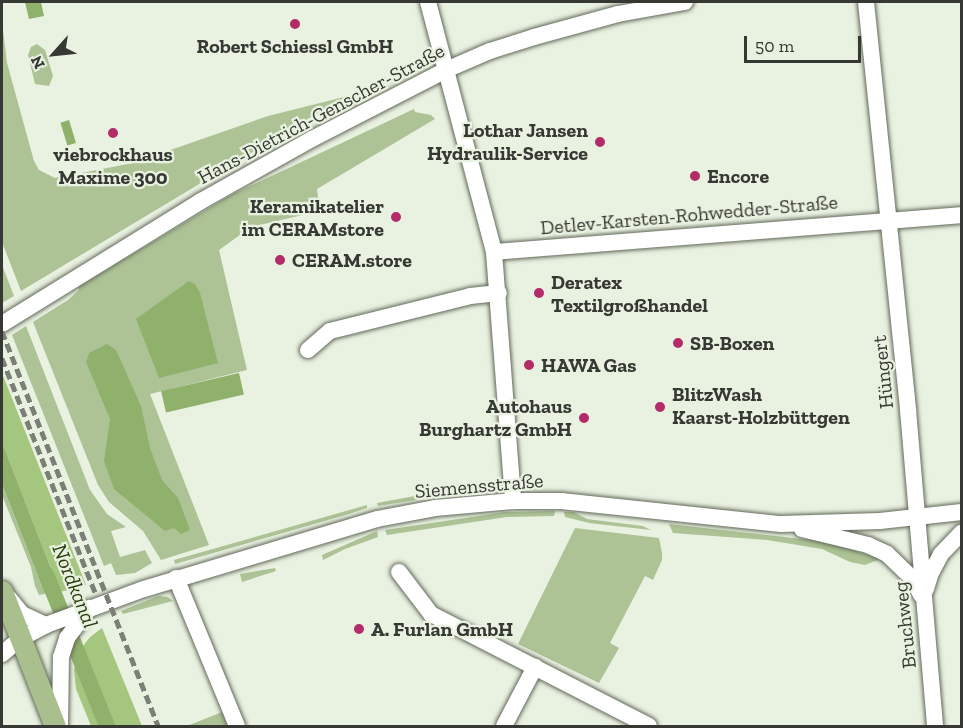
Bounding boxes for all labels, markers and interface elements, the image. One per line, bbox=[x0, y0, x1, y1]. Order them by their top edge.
marker: Robert Schiessl GmbH bbox=[288, 17, 302, 31]
north arrow bbox=[24, 24, 84, 84]
scale bar bbox=[747, 24, 864, 62]
place label: Robert Schiessl GmbH bbox=[197, 34, 393, 58]
text: 50 m bbox=[755, 35, 794, 57]
street label: Hans-Dietrich-Genscher-Straße bbox=[193, 39, 449, 189]
text: N bbox=[26, 53, 49, 72]
place label: Lothar Jansen Hydraulik-Service bbox=[427, 118, 588, 165]
marker: viebrockhaus Maxime 300 bbox=[106, 126, 120, 140]
marker: Lothar Jansen Hydraulik-Service bbox=[593, 135, 607, 149]
place label: viebrockhaus Maxime 300 bbox=[53, 142, 173, 189]
place label: Encore bbox=[707, 164, 769, 188]
marker: Encore bbox=[688, 169, 702, 183]
street label: Detlev-Karsten-Rohwedder-Straße bbox=[539, 190, 839, 240]
place label: Keramikatelier im CERAMstore bbox=[242, 194, 384, 241]
marker: Keramikatelier im CERAMstore bbox=[389, 210, 403, 224]
place label: CERAM.store bbox=[292, 248, 412, 272]
marker: CERAM.store bbox=[273, 253, 287, 267]
place label: Deratex Textilgroßhandel bbox=[551, 270, 708, 317]
marker: Deratex Textilgroßhandel bbox=[532, 286, 546, 300]
place label: SB-Boxen bbox=[690, 331, 774, 355]
street label: Hüngert bbox=[867, 334, 899, 410]
marker: SB-Boxen bbox=[671, 336, 685, 350]
place label: HAWA Gas bbox=[541, 353, 637, 377]
marker: HAWA Gas bbox=[522, 358, 536, 372]
place label: BlitzWash Kaarst-Holzbüttgen bbox=[672, 383, 850, 430]
place label: Autohaus Burghartz GmbH bbox=[419, 394, 572, 441]
marker: BlitzWash Kaarst-Holzbüttgen bbox=[653, 400, 667, 414]
marker: Autohaus Burghartz GmbH bbox=[577, 411, 591, 425]
street label: Siemensstraße bbox=[414, 468, 544, 504]
water label: Nordkanal bbox=[47, 540, 103, 632]
street label: Bruchweg bbox=[889, 580, 921, 670]
place label: A. Furlan GmbH bbox=[371, 617, 513, 641]
marker: A. Furlan GmbH bbox=[352, 622, 366, 636]

